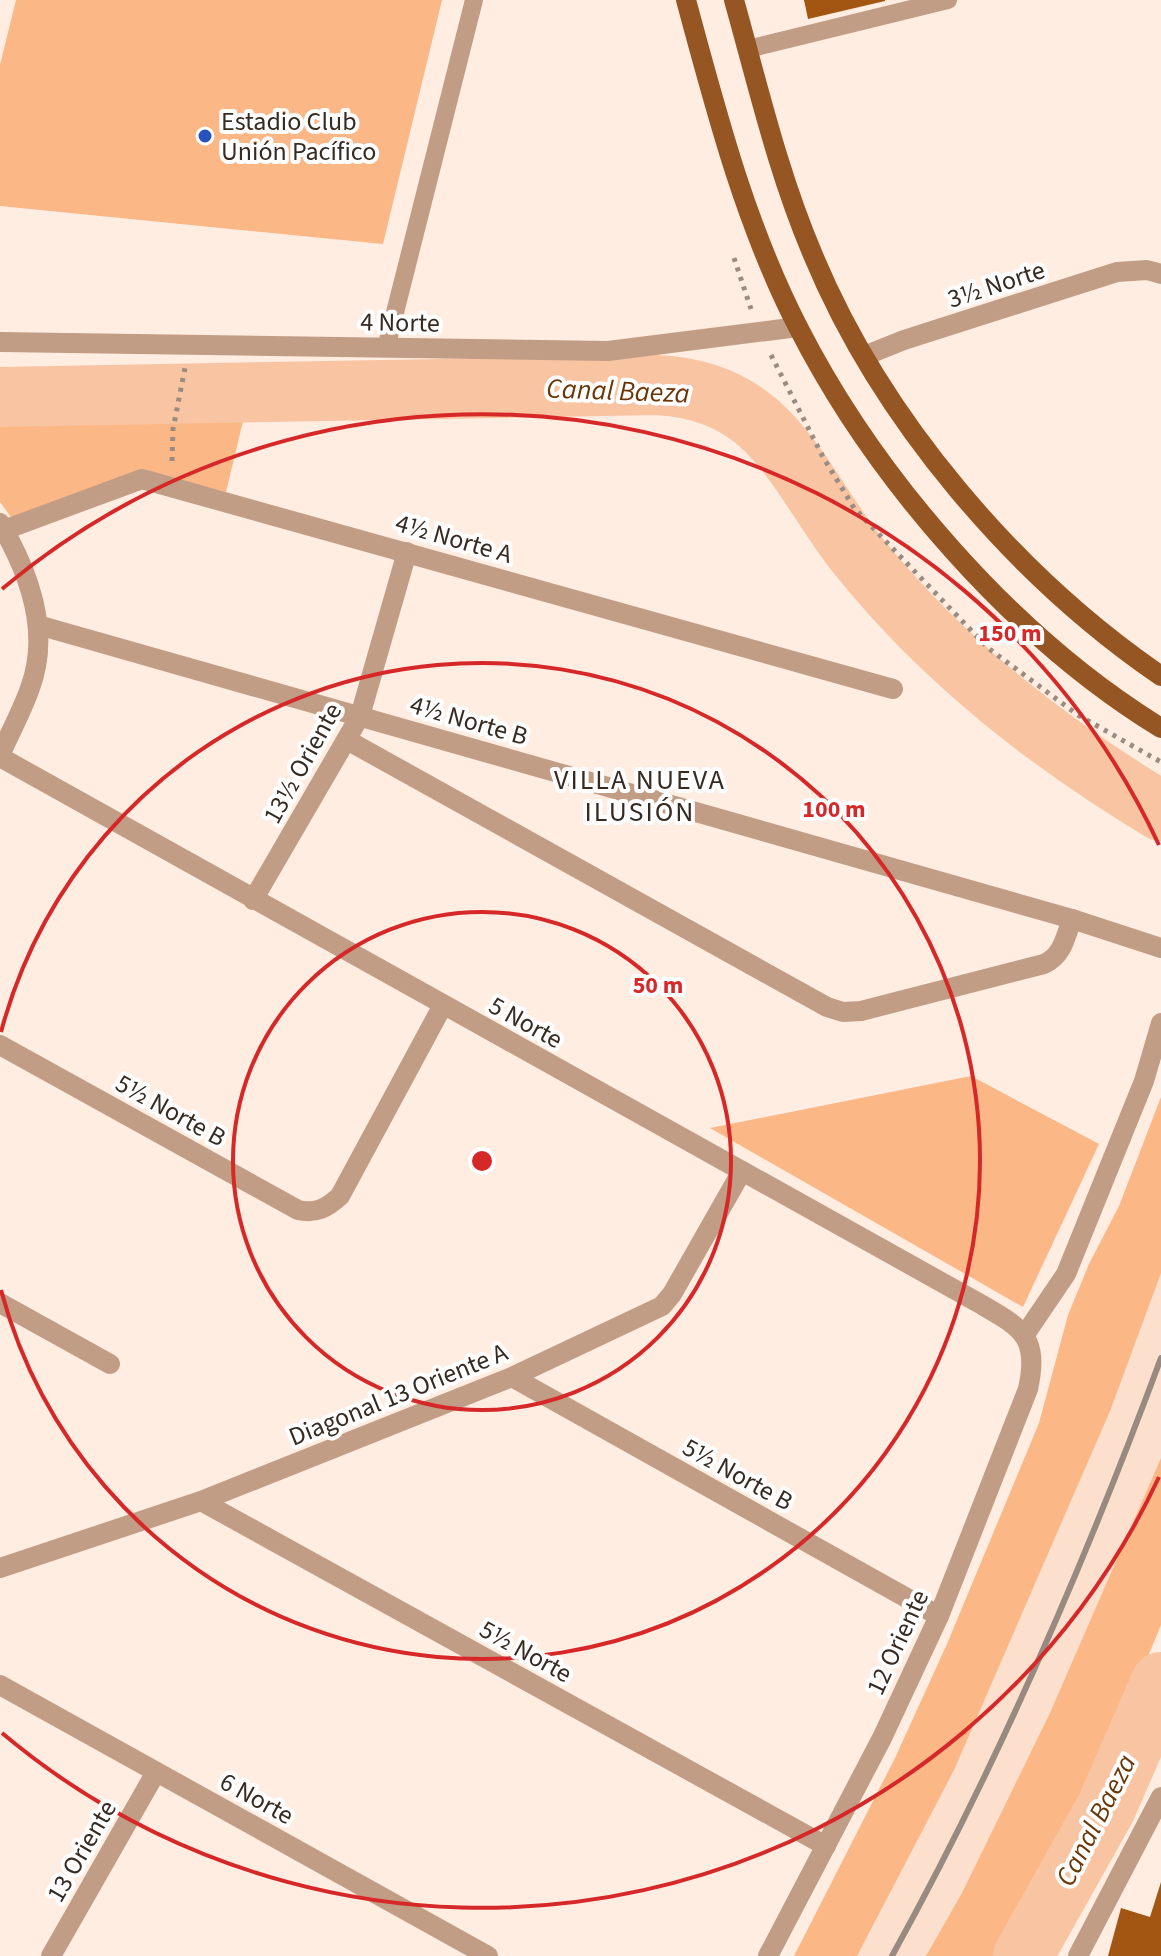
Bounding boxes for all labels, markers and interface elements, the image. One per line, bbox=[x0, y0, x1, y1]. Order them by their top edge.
place label: Estadio Club Unión Pacífico bbox=[221, 103, 376, 170]
marker: Estadio Club Unión Pacífico bbox=[196, 127, 214, 145]
street label: 3½ Norte bbox=[943, 251, 1050, 318]
street label: 4 Norte bbox=[360, 303, 440, 342]
water label: Canal Baeza bbox=[546, 369, 690, 413]
street label: 4½ Norte A bbox=[391, 504, 517, 573]
text: 150 m bbox=[978, 616, 1042, 651]
street label: 4½ Norte B bbox=[406, 686, 532, 755]
street label: 13½ Oriente bbox=[254, 696, 351, 830]
district label: VILLA NUEVA ILUSIÓN bbox=[554, 760, 726, 832]
text: 100 m bbox=[802, 792, 866, 827]
text: 50 m bbox=[633, 968, 683, 1003]
street label: 5 Norte bbox=[482, 987, 569, 1058]
street label: 5½ Norte B bbox=[109, 1065, 233, 1156]
centre of rings bbox=[468, 1147, 496, 1175]
street label: Diagonal 13 Oriente A bbox=[283, 1333, 514, 1455]
street label: 5½ Norte B bbox=[676, 1429, 800, 1520]
street label: 12 Oriente bbox=[857, 1584, 938, 1701]
street label: 5½ Norte bbox=[473, 1611, 579, 1692]
water label: Canal Baeza bbox=[1046, 1748, 1146, 1893]
street label: 6 Norte bbox=[213, 1763, 300, 1834]
street label: 13 Oriente bbox=[37, 1793, 126, 1909]

